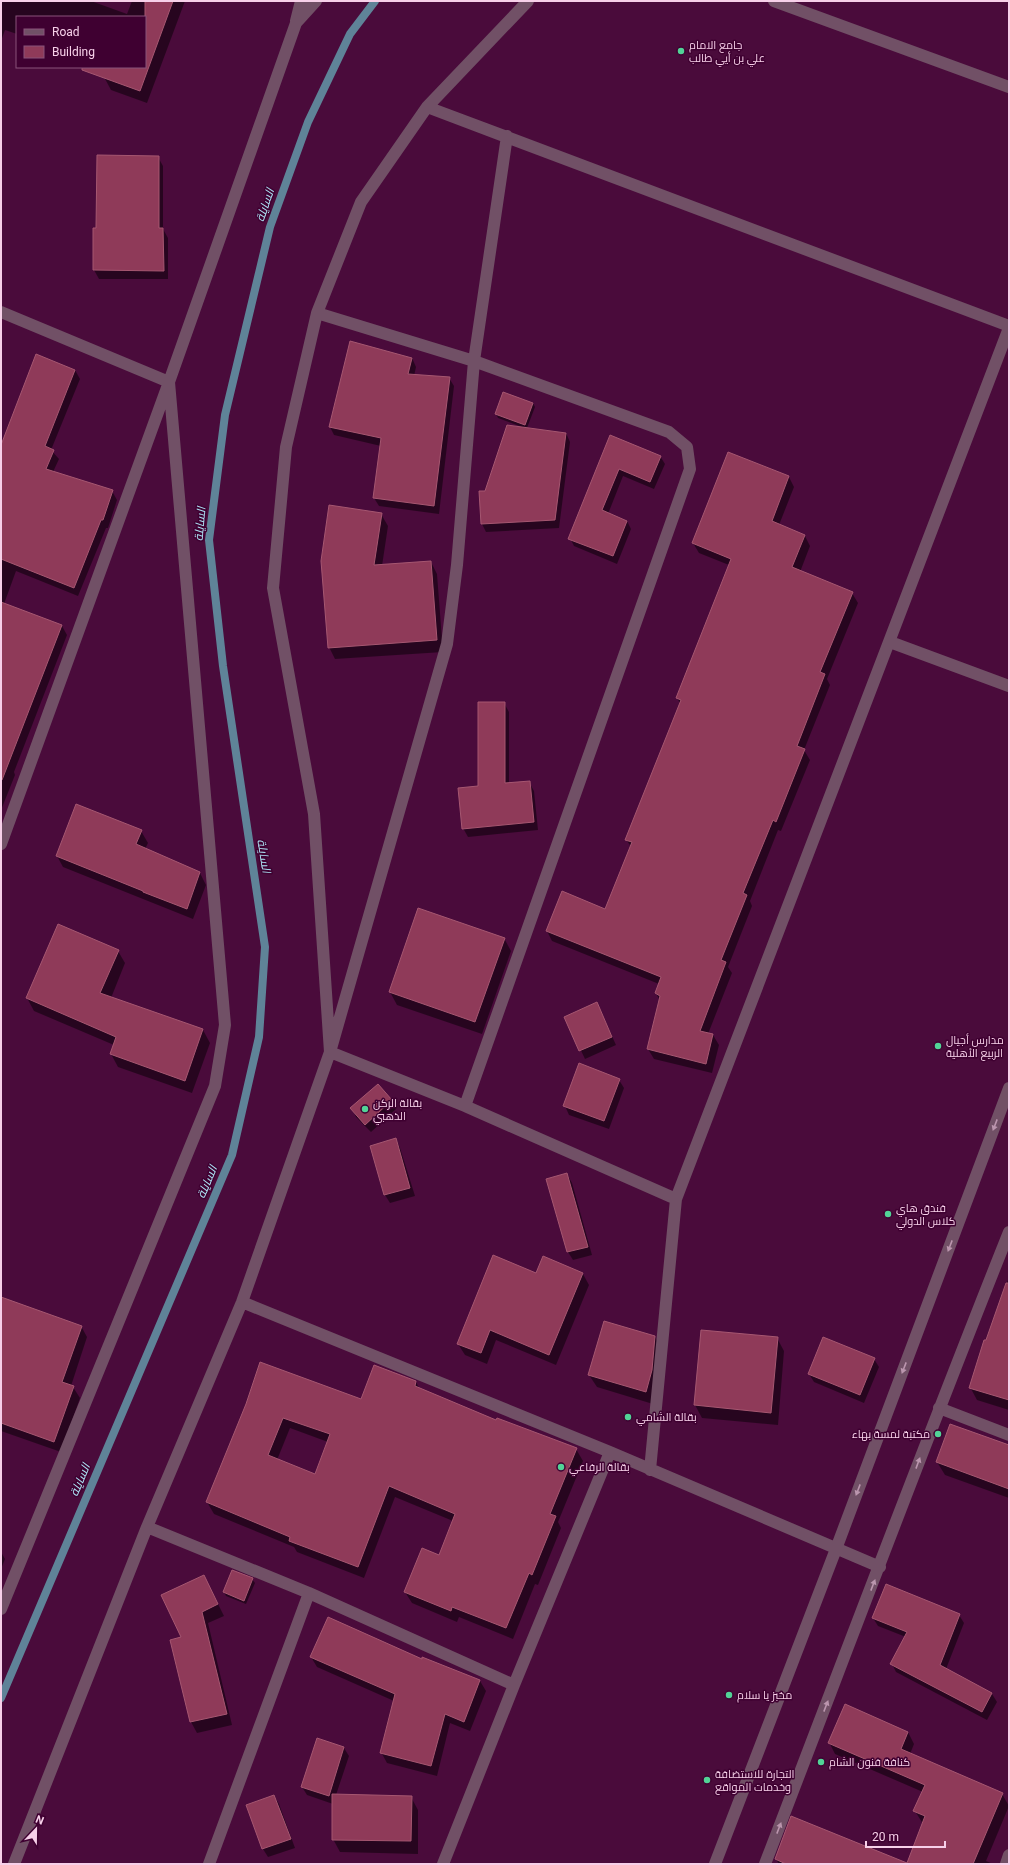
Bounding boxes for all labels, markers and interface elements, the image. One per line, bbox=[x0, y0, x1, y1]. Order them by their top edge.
legend bbox=[16, 16, 146, 68]
text: Road bbox=[52, 25, 80, 39]
place label: جامع الامام علي بن أيي طالب bbox=[689, 39, 765, 67]
text: Building bbox=[52, 45, 95, 59]
marker: جامع الامام علي بن أيي طالب bbox=[676, 46, 686, 56]
water label: السايلة bbox=[253, 185, 278, 223]
water label: السايلة bbox=[192, 505, 209, 542]
water label: السايلة bbox=[254, 838, 274, 876]
place label: مدارس أجيال الربيع الأهلية bbox=[946, 1033, 1004, 1061]
marker: مدارس أجيال الربيع الأهلية bbox=[933, 1041, 943, 1051]
place label: بقالة الركن الذهبي bbox=[373, 1097, 422, 1125]
marker: بقالة الركن الذهبي bbox=[360, 1104, 370, 1114]
one-way arrow bbox=[992, 1119, 998, 1131]
water label: السايلة bbox=[194, 1162, 221, 1200]
place label: فندق هاي كلاس الدولي bbox=[896, 1202, 956, 1230]
marker: فندق هاي كلاس الدولي bbox=[883, 1209, 893, 1219]
one-way arrow bbox=[946, 1241, 952, 1253]
one-way arrow bbox=[901, 1362, 907, 1374]
place label: بقالة الشامي bbox=[636, 1411, 697, 1426]
marker: بقالة الشامي bbox=[623, 1412, 633, 1422]
place label: مكتبة لمسة بهاء bbox=[852, 1428, 930, 1441]
marker: مكتبة لمسة بهاء bbox=[933, 1429, 943, 1439]
one-way arrow bbox=[915, 1457, 921, 1469]
water label: السايلة bbox=[67, 1460, 94, 1498]
place label: بقالة الرفاعي bbox=[569, 1461, 630, 1476]
marker: بقالة الرفاعي bbox=[556, 1462, 566, 1472]
one-way arrow bbox=[855, 1484, 861, 1496]
one-way arrow bbox=[870, 1579, 876, 1591]
place label: مخبز يا سلام bbox=[737, 1689, 792, 1703]
marker: مخبز يا سلام bbox=[724, 1690, 734, 1700]
one-way arrow bbox=[823, 1700, 829, 1712]
place label: كنافة فنون الشام bbox=[829, 1756, 910, 1770]
marker: كنافة فنون الشام bbox=[816, 1757, 826, 1767]
place label: التجارة للاستضافة وخدمات المواقع bbox=[715, 1768, 795, 1795]
marker: التجارة للاستضافة وخدمات المواقع bbox=[702, 1775, 712, 1785]
north arrow bbox=[16, 1809, 56, 1849]
text: N bbox=[34, 1813, 46, 1828]
one-way arrow bbox=[776, 1821, 782, 1833]
scale bar bbox=[866, 1823, 945, 1849]
text: 20 m bbox=[872, 1830, 899, 1844]

